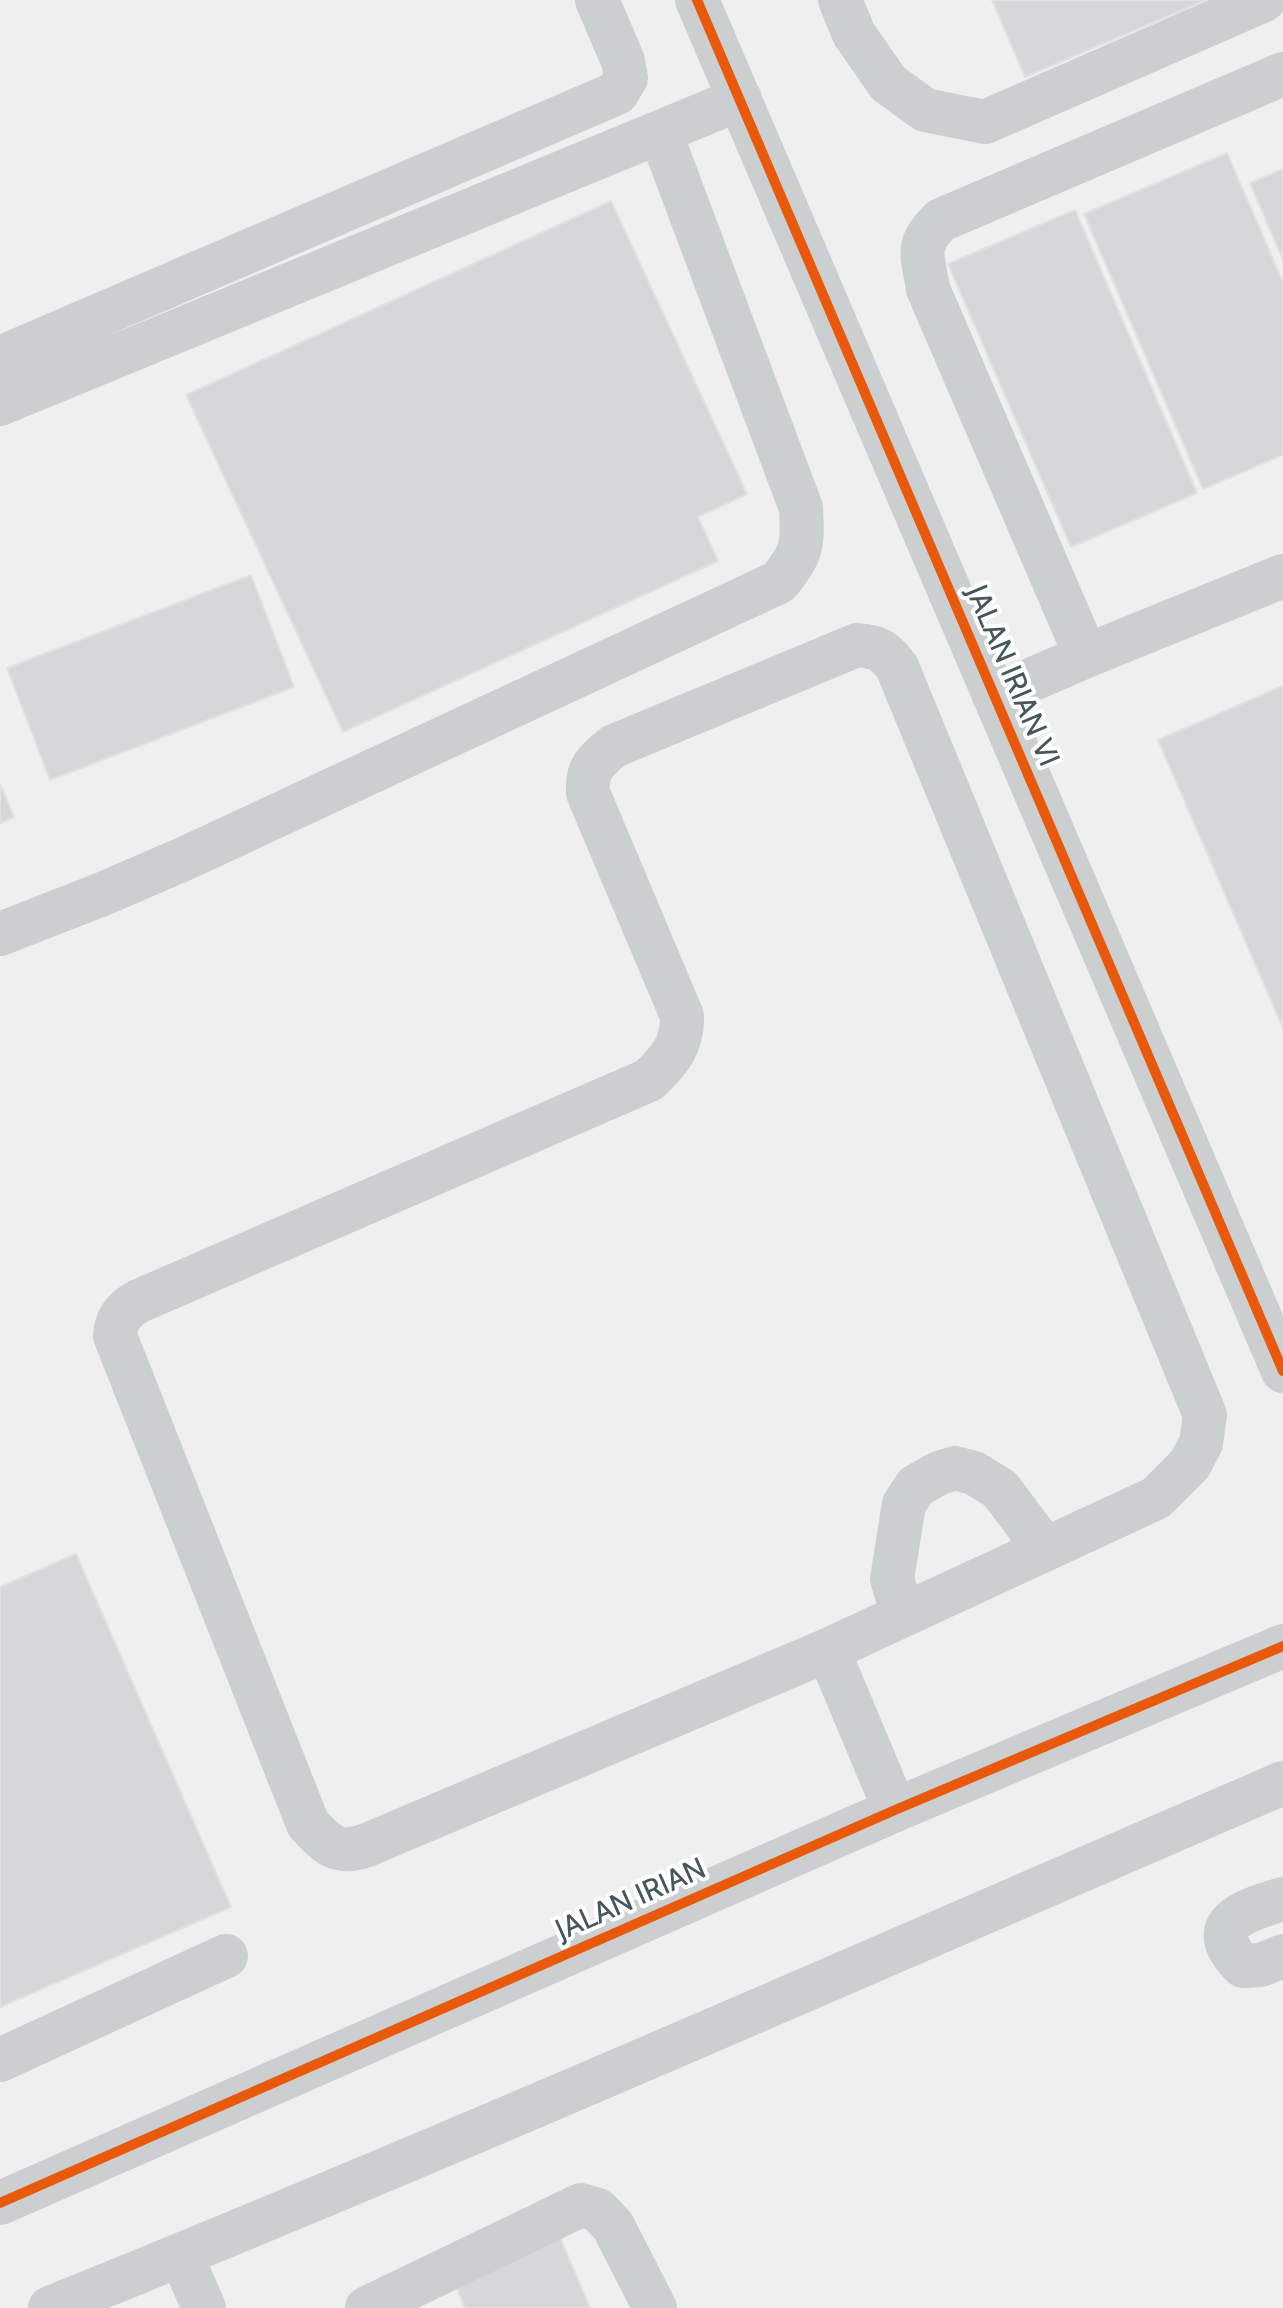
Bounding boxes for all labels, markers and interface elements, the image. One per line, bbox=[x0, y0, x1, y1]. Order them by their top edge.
street label: JALAN IRIAN VI bbox=[958, 580, 1066, 772]
street label: JALAN IRIAN bbox=[550, 1851, 712, 1949]

